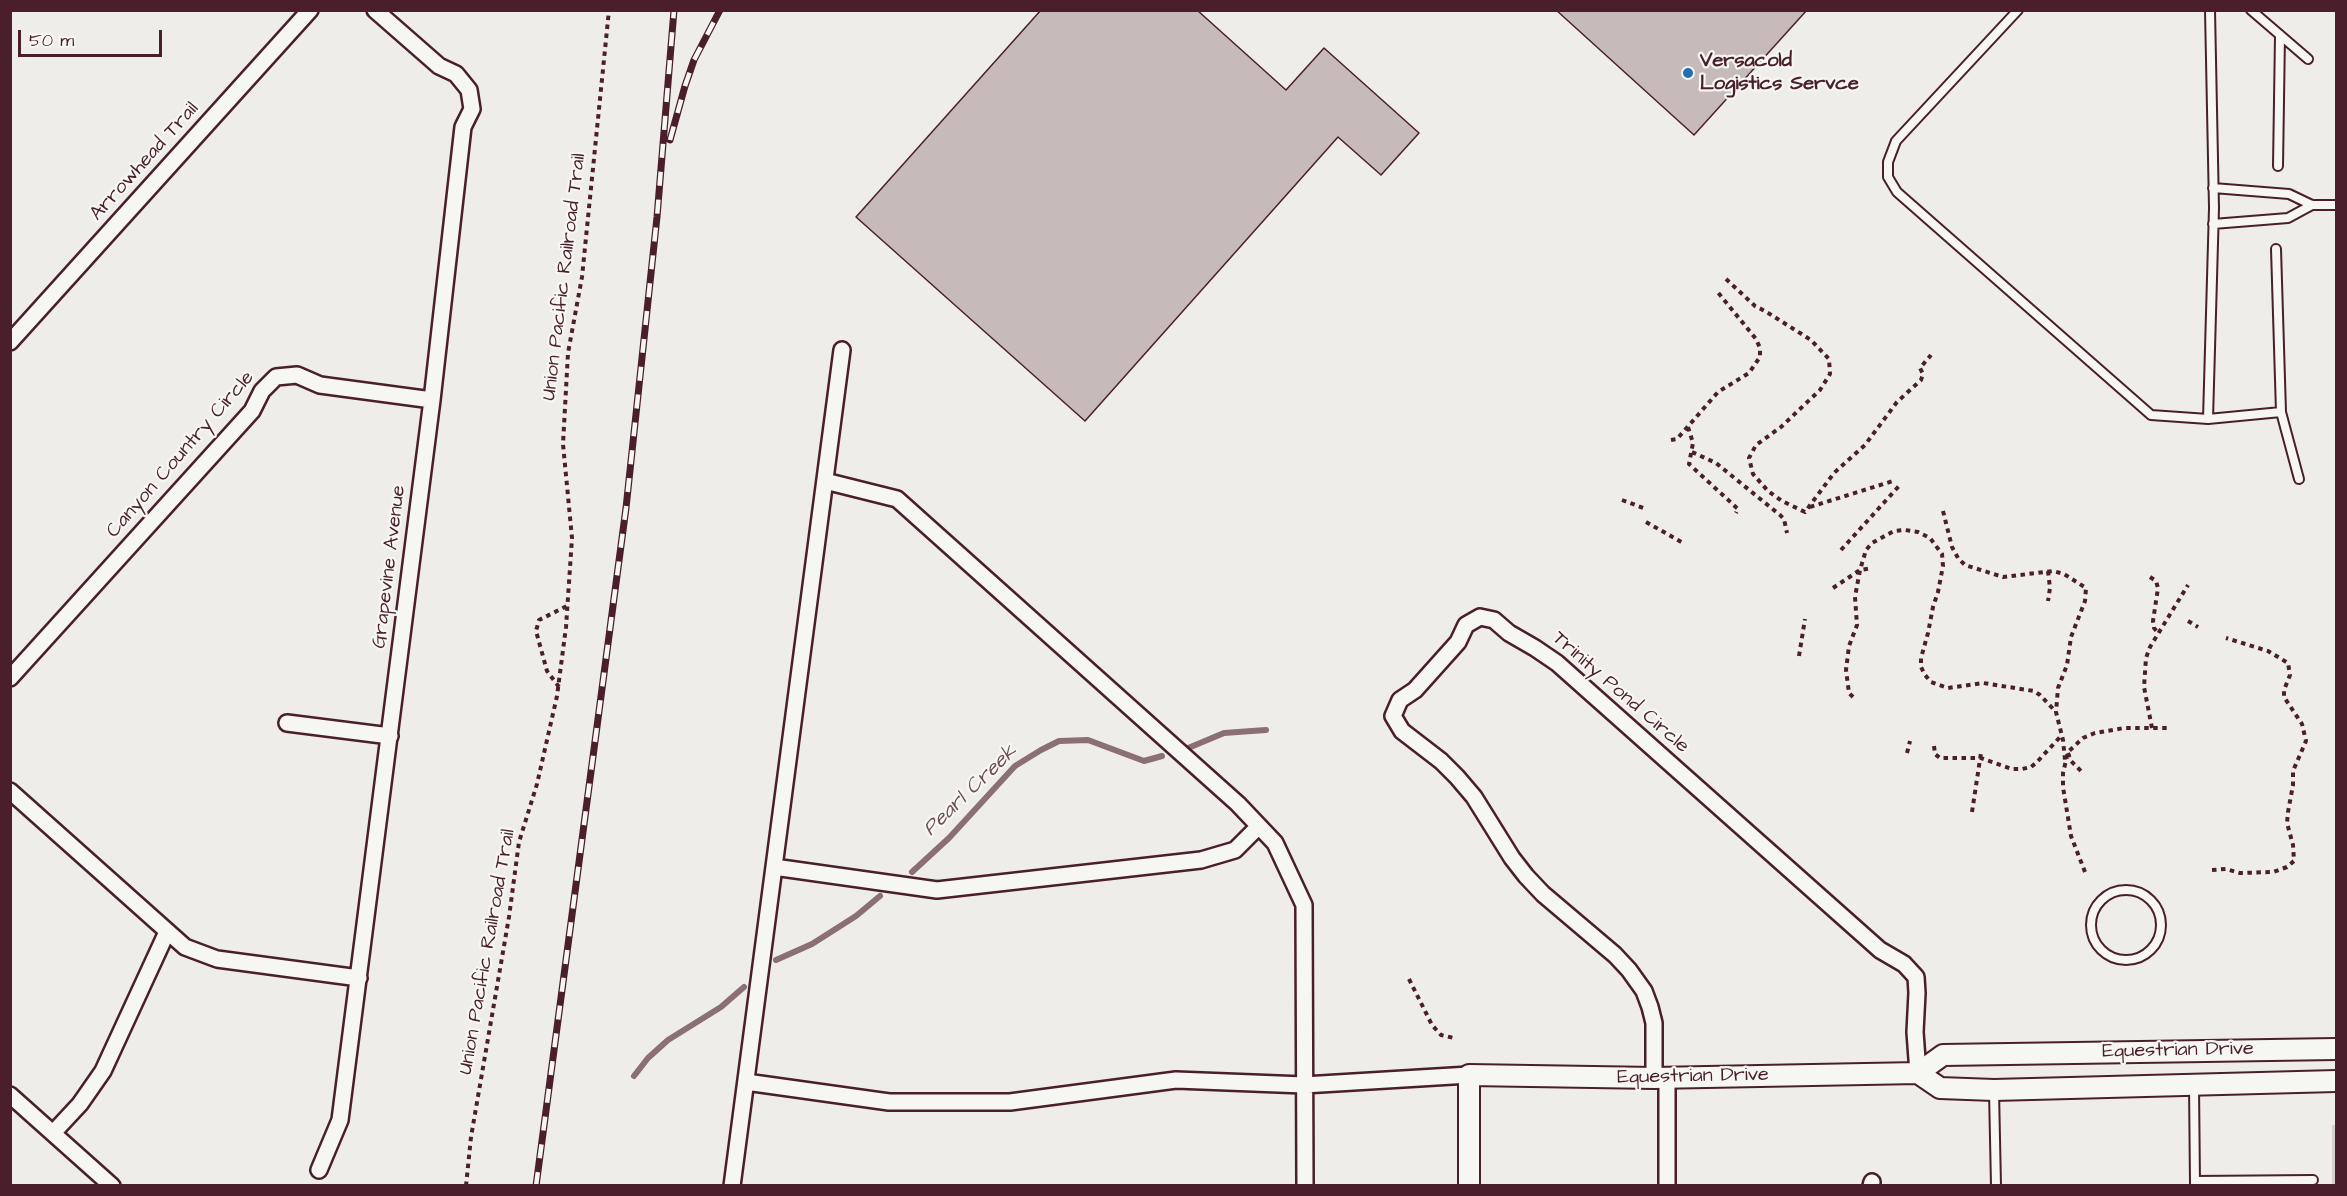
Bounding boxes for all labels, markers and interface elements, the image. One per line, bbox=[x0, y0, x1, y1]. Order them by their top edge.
scale bar bbox=[21, 18, 165, 56]
text: 50 m bbox=[29, 28, 74, 53]
place label: Versacold Logistics Servce bbox=[1700, 50, 1859, 97]
marker: Versacold Logistics Servce bbox=[1681, 66, 1695, 80]
street label: Arrowhead Trail bbox=[85, 98, 205, 226]
street label: Union Pacific Railroad Trail bbox=[538, 152, 592, 402]
street label: Canyon Country Circle bbox=[102, 367, 260, 543]
street label: Grapevine Avenue bbox=[368, 484, 412, 650]
street label: Trinity Pond Circle bbox=[1547, 627, 1693, 759]
water label: Pearl Creek bbox=[919, 740, 1023, 842]
street label: Union Pacific Railroad Trail bbox=[455, 827, 521, 1077]
street label: Equestrian Drive bbox=[2102, 1038, 2254, 1064]
street label: Equestrian Drive bbox=[1617, 1064, 1769, 1090]

